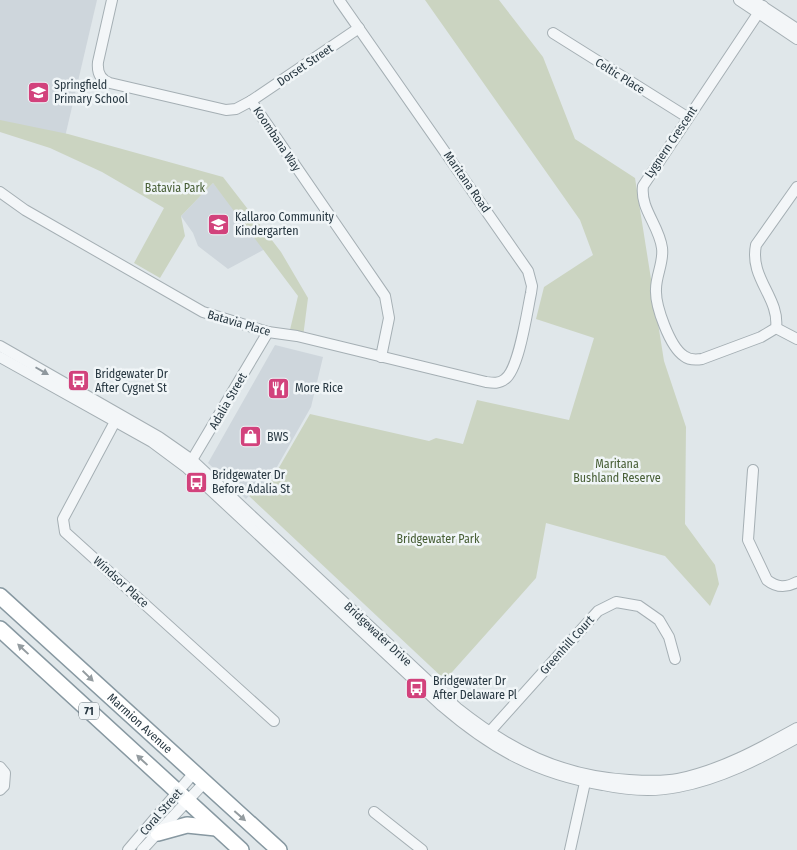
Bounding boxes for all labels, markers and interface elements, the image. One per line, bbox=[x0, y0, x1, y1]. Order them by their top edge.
street label: Dorset Street bbox=[274, 41, 336, 89]
street label: Celtic Place bbox=[593, 55, 647, 97]
place label: Springfield Primary School bbox=[54, 78, 128, 106]
school or university icon: Springfield Primary School bbox=[26, 80, 50, 104]
street label: Koombana Way bbox=[250, 104, 304, 174]
street label: Lygnern Crescent bbox=[642, 104, 700, 180]
street label: Maritana Road bbox=[441, 149, 493, 215]
park label: Batavia Park bbox=[145, 181, 206, 195]
place label: Kallaroo Community Kindergarten bbox=[235, 210, 335, 238]
school or university icon: Kallaroo Community Kindergarten bbox=[207, 212, 231, 236]
street label: Batavia Place bbox=[206, 307, 272, 339]
one-way arrow bbox=[35, 366, 49, 375]
place label: Bridgewater Dr After Cygnet St bbox=[95, 367, 169, 395]
bus stop icon: Bridgewater Dr After Cygnet St bbox=[67, 369, 91, 393]
street label: Adalia Street bbox=[206, 370, 250, 432]
restaurant icon: More Rice bbox=[267, 376, 291, 400]
place label: More Rice bbox=[295, 381, 343, 395]
shop icon: BWS bbox=[239, 425, 263, 449]
place label: BWS bbox=[267, 430, 288, 444]
park label: Maritana Bushland Reserve bbox=[573, 457, 661, 485]
place label: Bridgewater Dr Before Adalia St bbox=[212, 468, 290, 496]
bus stop icon: Bridgewater Dr Before Adalia St bbox=[184, 470, 208, 494]
park label: Bridgewater Park bbox=[396, 532, 480, 546]
street label: Windsor Place bbox=[91, 554, 151, 610]
street label: Bridgewater Drive bbox=[341, 599, 415, 669]
street label: Greenhill Court bbox=[537, 613, 597, 677]
one-way arrow bbox=[17, 643, 29, 655]
one-way arrow bbox=[81, 670, 93, 682]
place label: Bridgewater Dr After Delaware Pl bbox=[433, 674, 517, 702]
bus stop icon: Bridgewater Dr After Delaware Pl bbox=[405, 676, 429, 700]
street label: Marmion Avenue bbox=[105, 690, 175, 756]
road number: 71 bbox=[79, 702, 99, 719]
one-way arrow bbox=[136, 754, 148, 766]
street label: Coral Street bbox=[137, 786, 185, 838]
one-way arrow bbox=[233, 810, 245, 822]

